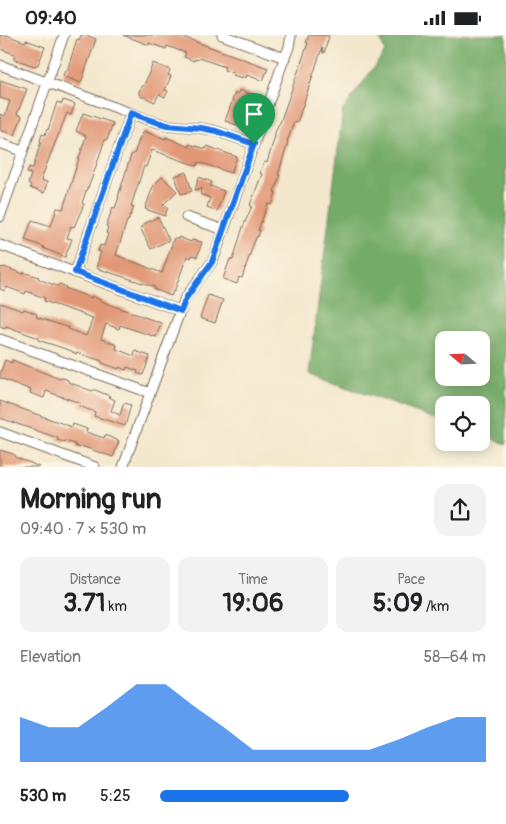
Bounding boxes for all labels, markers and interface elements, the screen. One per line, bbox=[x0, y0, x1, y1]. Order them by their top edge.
text: 09:40 bbox=[25, 6, 77, 30]
pin bbox=[233, 93, 275, 144]
icon: arrive bbox=[240, 100, 268, 128]
north arrow bbox=[435, 331, 490, 386]
map controls bbox=[435, 331, 490, 451]
button: locate bbox=[435, 396, 490, 451]
text: Morning run bbox=[20, 482, 162, 517]
button: share bbox=[434, 484, 486, 536]
text: 09:40 · 7 × 530 m bbox=[20, 519, 146, 539]
text: Distance bbox=[69, 571, 121, 588]
text: Time bbox=[238, 571, 268, 588]
text: Pace bbox=[397, 571, 425, 588]
text: 3.71 bbox=[63, 588, 106, 619]
text: 19:06 bbox=[223, 588, 283, 619]
text: 5:09 bbox=[373, 588, 423, 619]
text: km bbox=[106, 598, 127, 615]
text: /km bbox=[423, 598, 449, 615]
text: Elevation bbox=[20, 647, 81, 667]
text: 58–64 m bbox=[424, 647, 486, 667]
text: 530 m bbox=[20, 786, 66, 806]
text: 5:25 bbox=[100, 786, 131, 806]

